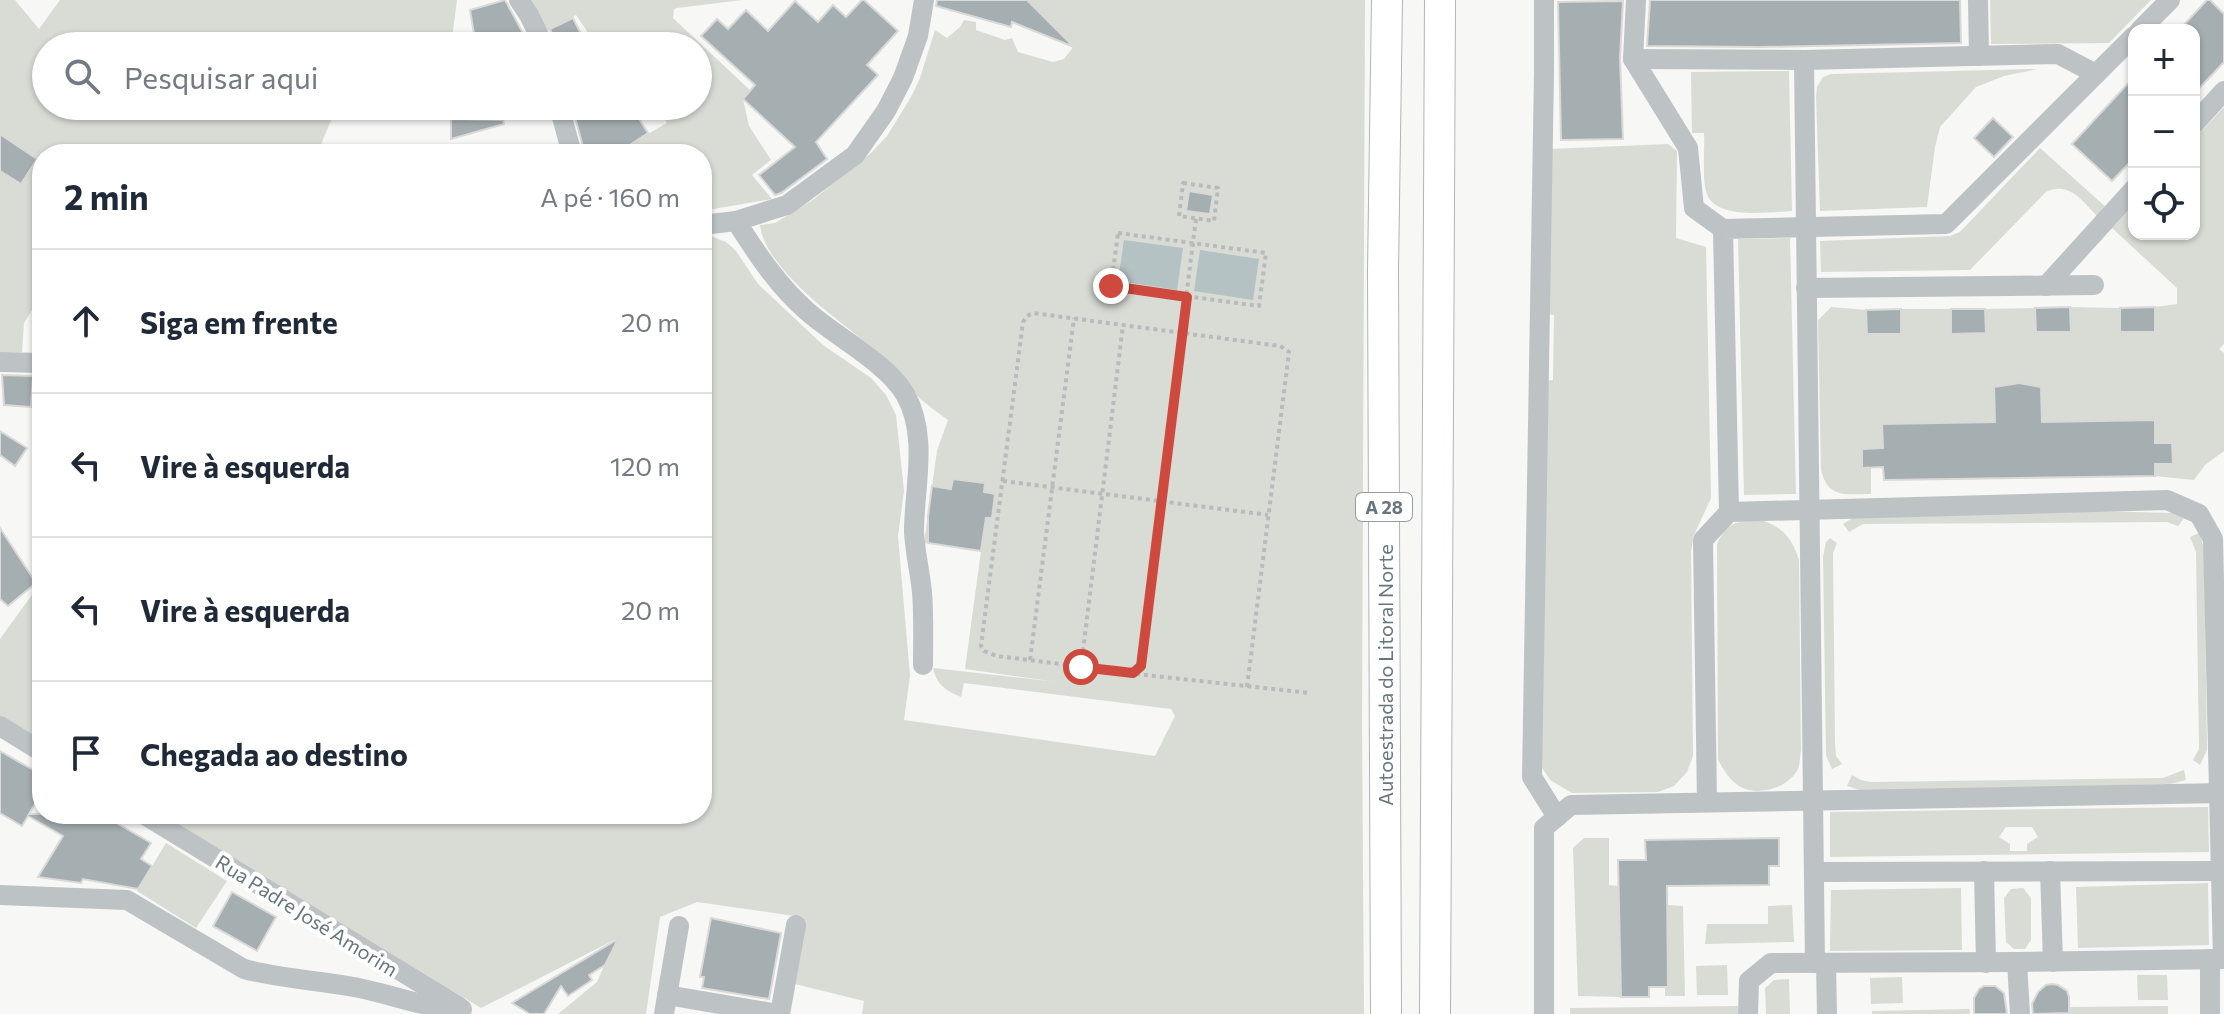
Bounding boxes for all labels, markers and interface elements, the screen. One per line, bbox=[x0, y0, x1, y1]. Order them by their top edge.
map controls bbox=[2128, 24, 2200, 240]
button: + bbox=[2128, 24, 2200, 96]
search box bbox=[32, 32, 712, 120]
icon: search bbox=[60, 54, 104, 98]
text: Pesquisar aqui bbox=[124, 58, 319, 95]
button: − bbox=[2128, 96, 2200, 168]
button: locate bbox=[2128, 168, 2200, 240]
text: 2 min bbox=[64, 175, 149, 217]
text: A pé · 160 m bbox=[540, 181, 680, 212]
route end bbox=[1093, 268, 1129, 304]
icon: ahead bbox=[64, 299, 108, 343]
text: Siga em frente bbox=[140, 303, 338, 340]
text: 20 m bbox=[621, 306, 680, 337]
icon: left bbox=[64, 443, 108, 487]
text: Vire à esquerda bbox=[140, 447, 350, 484]
text: 120 m bbox=[610, 450, 680, 481]
road number: A 28 bbox=[1356, 493, 1412, 521]
street label: Autoestrada do Litoral Norte bbox=[1373, 544, 1397, 806]
icon: left bbox=[64, 587, 108, 631]
text: Vire à esquerda bbox=[140, 591, 350, 628]
text: 20 m bbox=[621, 594, 680, 625]
route start bbox=[1063, 649, 1099, 685]
icon: arrive bbox=[64, 731, 108, 775]
text: Chegada ao destino bbox=[140, 735, 408, 772]
street label: Rua Padre José Amorim bbox=[212, 849, 402, 981]

